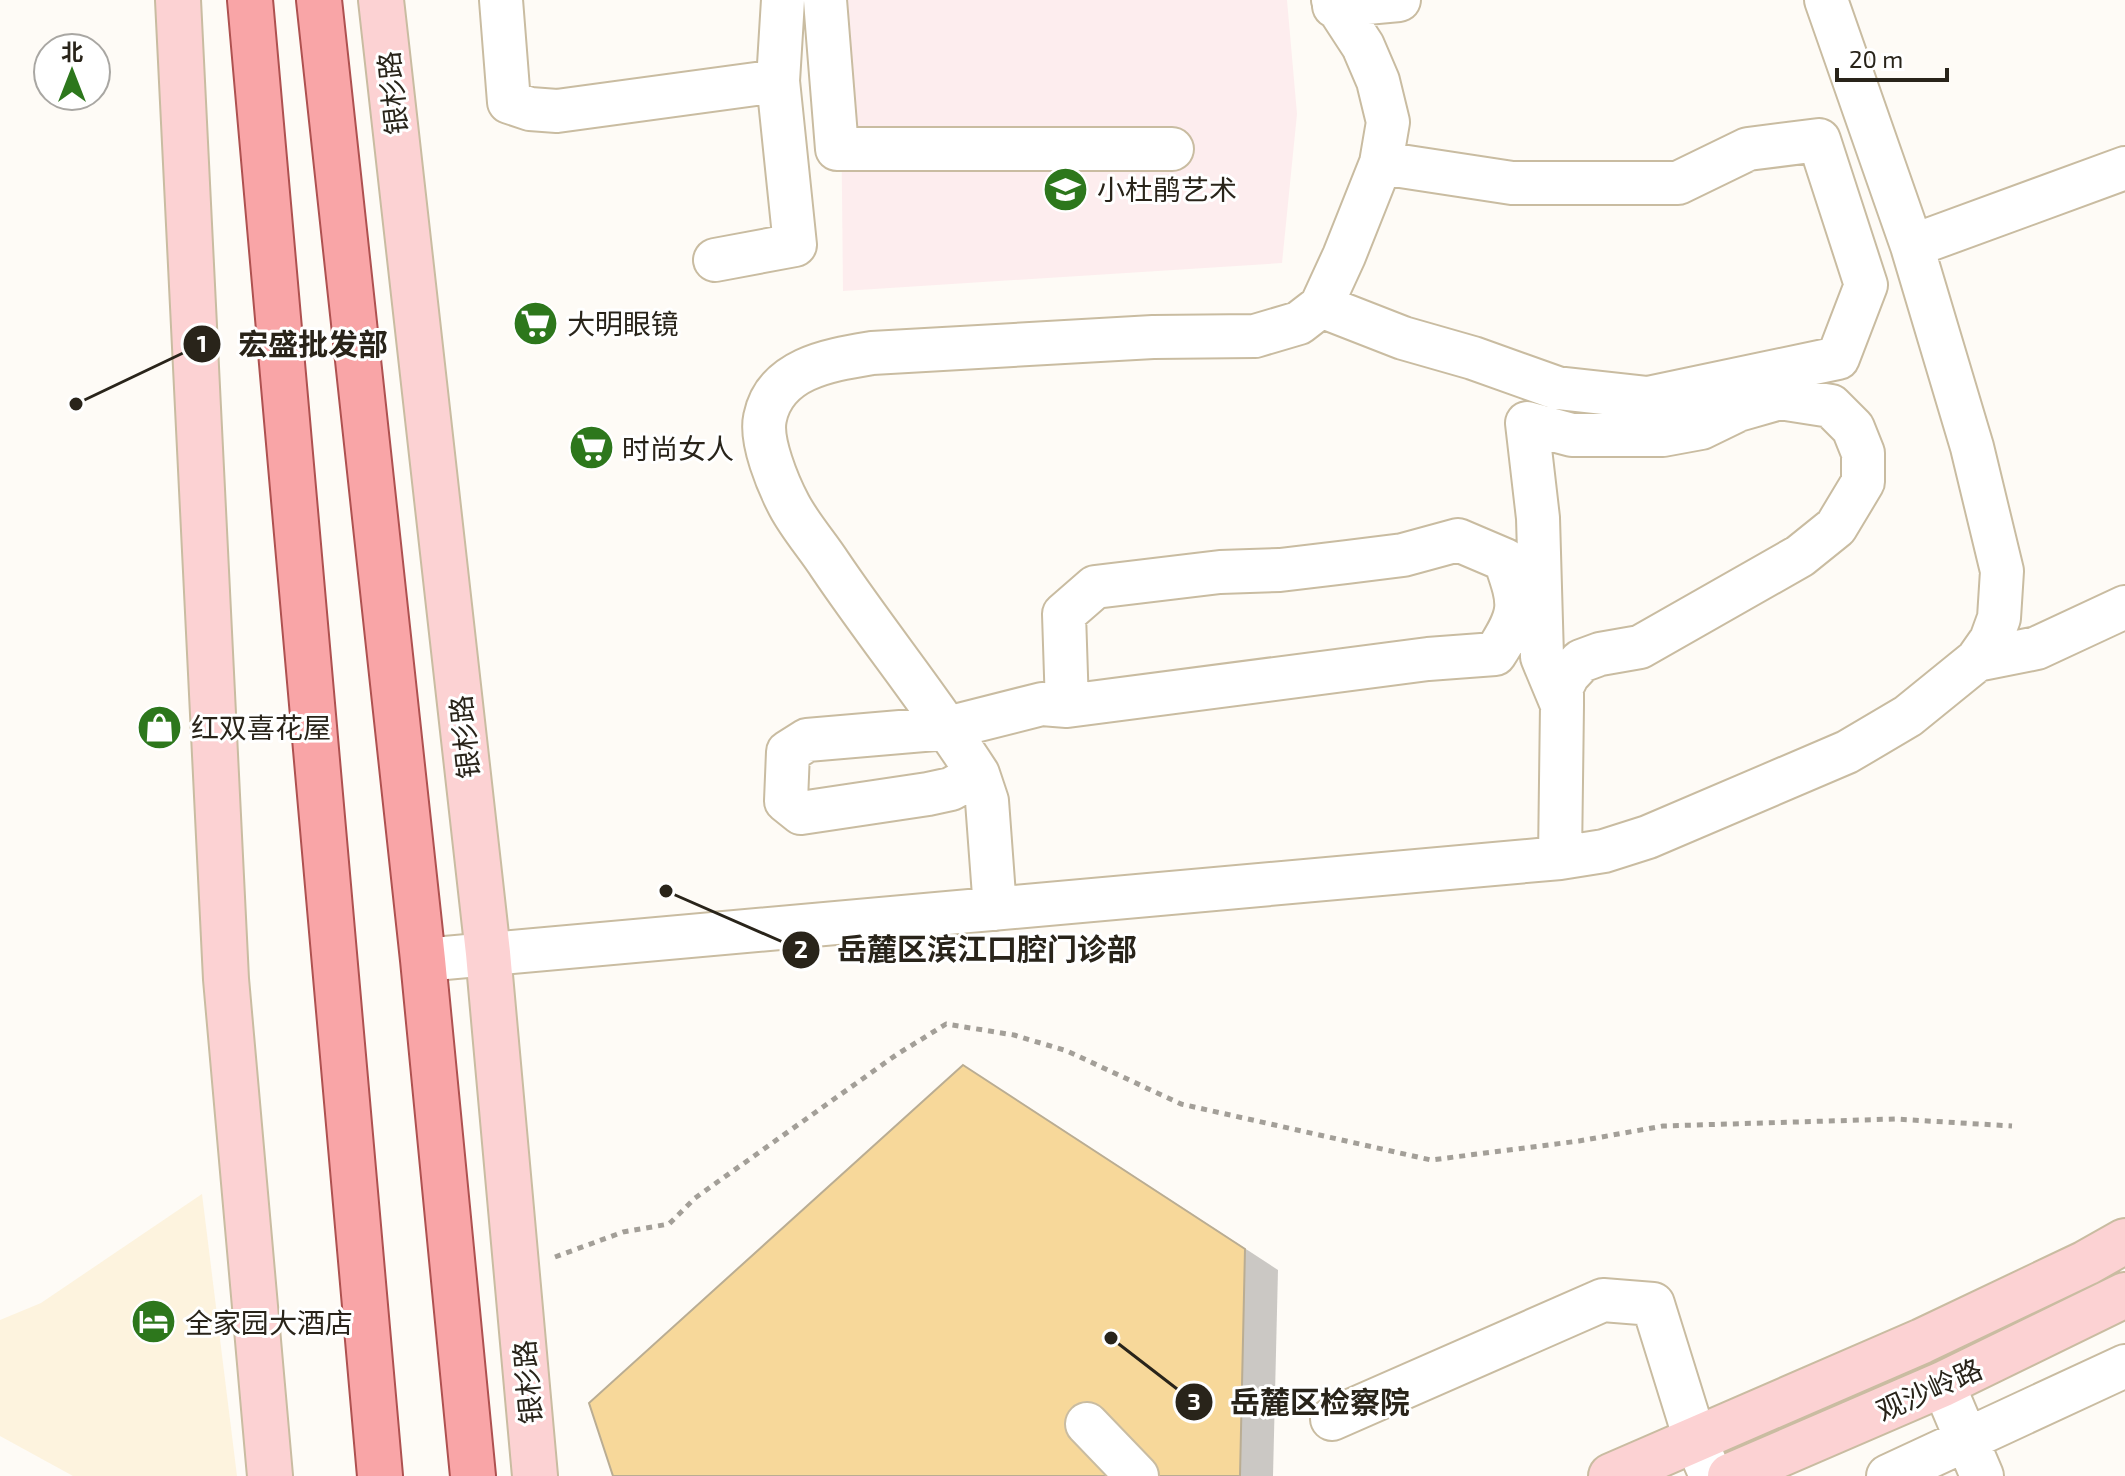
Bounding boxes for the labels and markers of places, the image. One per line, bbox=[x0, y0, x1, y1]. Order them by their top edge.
school or university icon: 小杜鹃艺术 bbox=[1042, 165, 1090, 213]
place label: 小杜鹃艺术 bbox=[1097, 172, 1237, 206]
supermarket icon: 大明眼镜 bbox=[512, 299, 560, 347]
place label: 大明眼镜 bbox=[567, 306, 679, 340]
callout: 宏盛批发部 bbox=[182, 317, 404, 371]
supermarket icon: 时尚女人 bbox=[567, 424, 615, 472]
place label: 时尚女人 bbox=[622, 431, 734, 465]
shop icon: 红双喜花屋 bbox=[136, 703, 184, 751]
place label: 红双喜花屋 bbox=[191, 710, 331, 744]
callout: 岳麓区滨江口腔门诊部 bbox=[781, 923, 1153, 977]
hotel icon: 全家园大酒店 bbox=[130, 1298, 178, 1346]
place label: 全家园大酒店 bbox=[185, 1305, 353, 1339]
callout: 岳麓区检察院 bbox=[1174, 1375, 1426, 1429]

